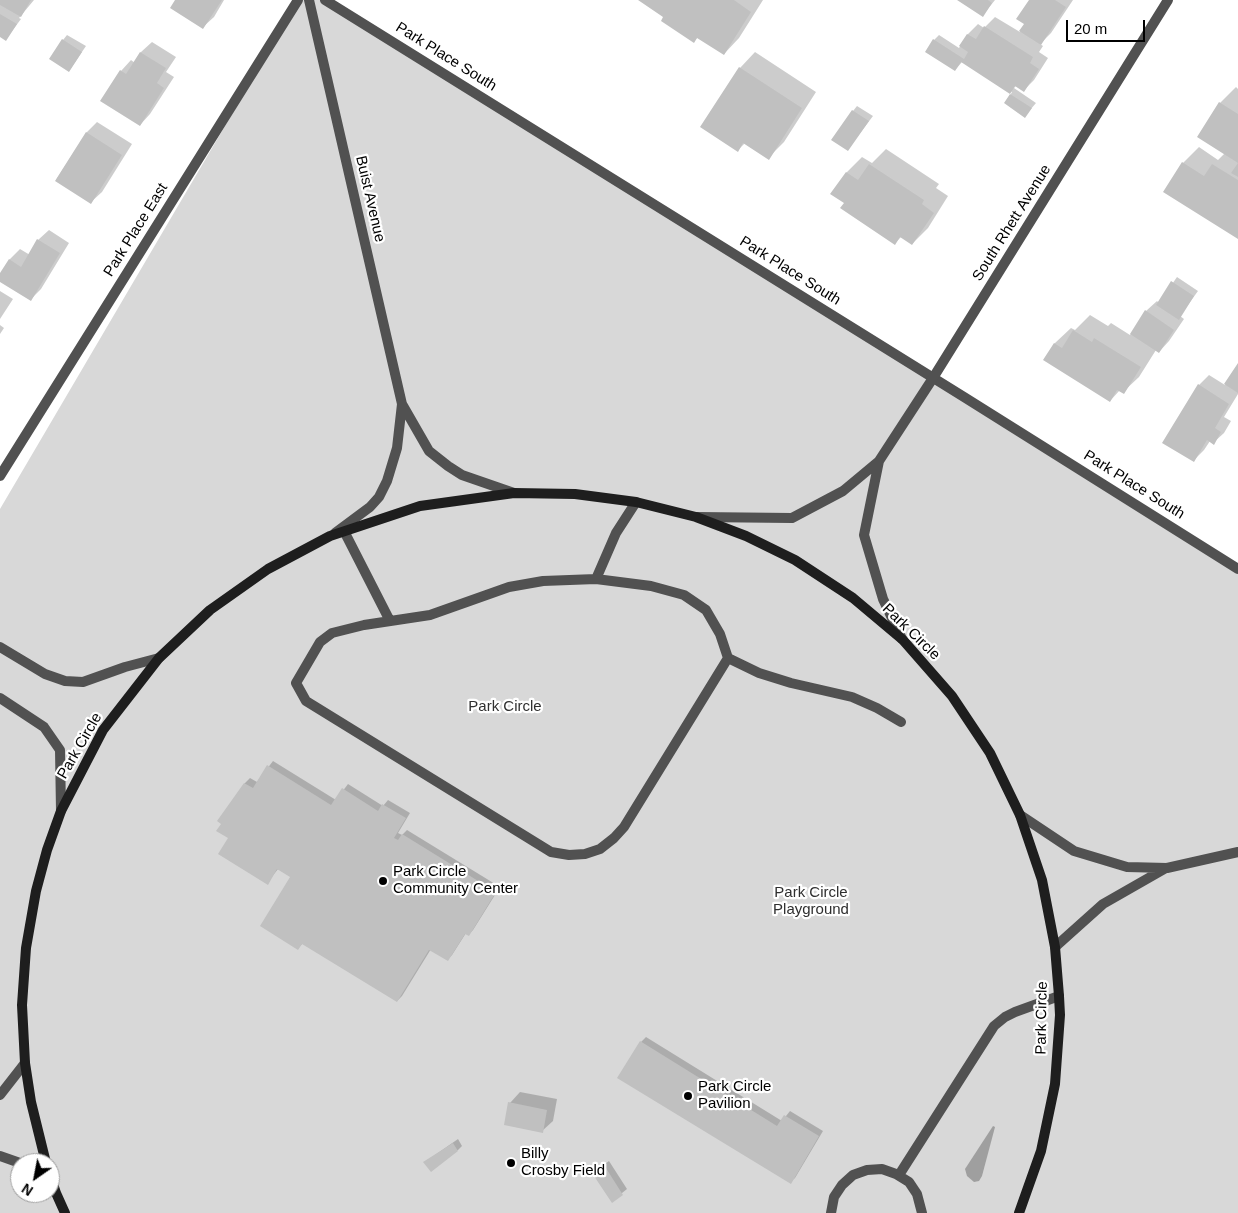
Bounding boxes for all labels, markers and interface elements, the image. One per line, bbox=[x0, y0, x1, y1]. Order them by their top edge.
scale bar bbox=[1068, 10, 1147, 42]
street label: Park Place South bbox=[392, 19, 500, 95]
text: 20 m bbox=[1074, 20, 1107, 37]
street label: Buist Avenue bbox=[351, 154, 389, 244]
street label: South Rhett Avenue bbox=[969, 161, 1055, 285]
street label: Park Place East bbox=[100, 180, 172, 280]
street label: Park Place South bbox=[736, 233, 844, 309]
street label: Park Place South bbox=[1080, 447, 1188, 523]
street label: Park Circle bbox=[878, 600, 944, 664]
park label: Park Circle bbox=[468, 698, 542, 716]
street label: Park Circle bbox=[54, 710, 106, 782]
place label: Park Circle Community Center bbox=[393, 863, 518, 898]
marker: Park Circle Community Center bbox=[377, 875, 389, 887]
park label: Park Circle Playground bbox=[773, 884, 849, 919]
street label: Park Circle bbox=[1032, 981, 1052, 1055]
place label: Park Circle Pavilion bbox=[698, 1078, 771, 1113]
marker: Park Circle Pavilion bbox=[682, 1090, 694, 1102]
place label: Billy Crosby Field bbox=[521, 1145, 605, 1180]
north arrow bbox=[10, 1153, 60, 1203]
marker: Billy Crosby Field bbox=[505, 1157, 517, 1169]
text: N bbox=[19, 1180, 36, 1199]

